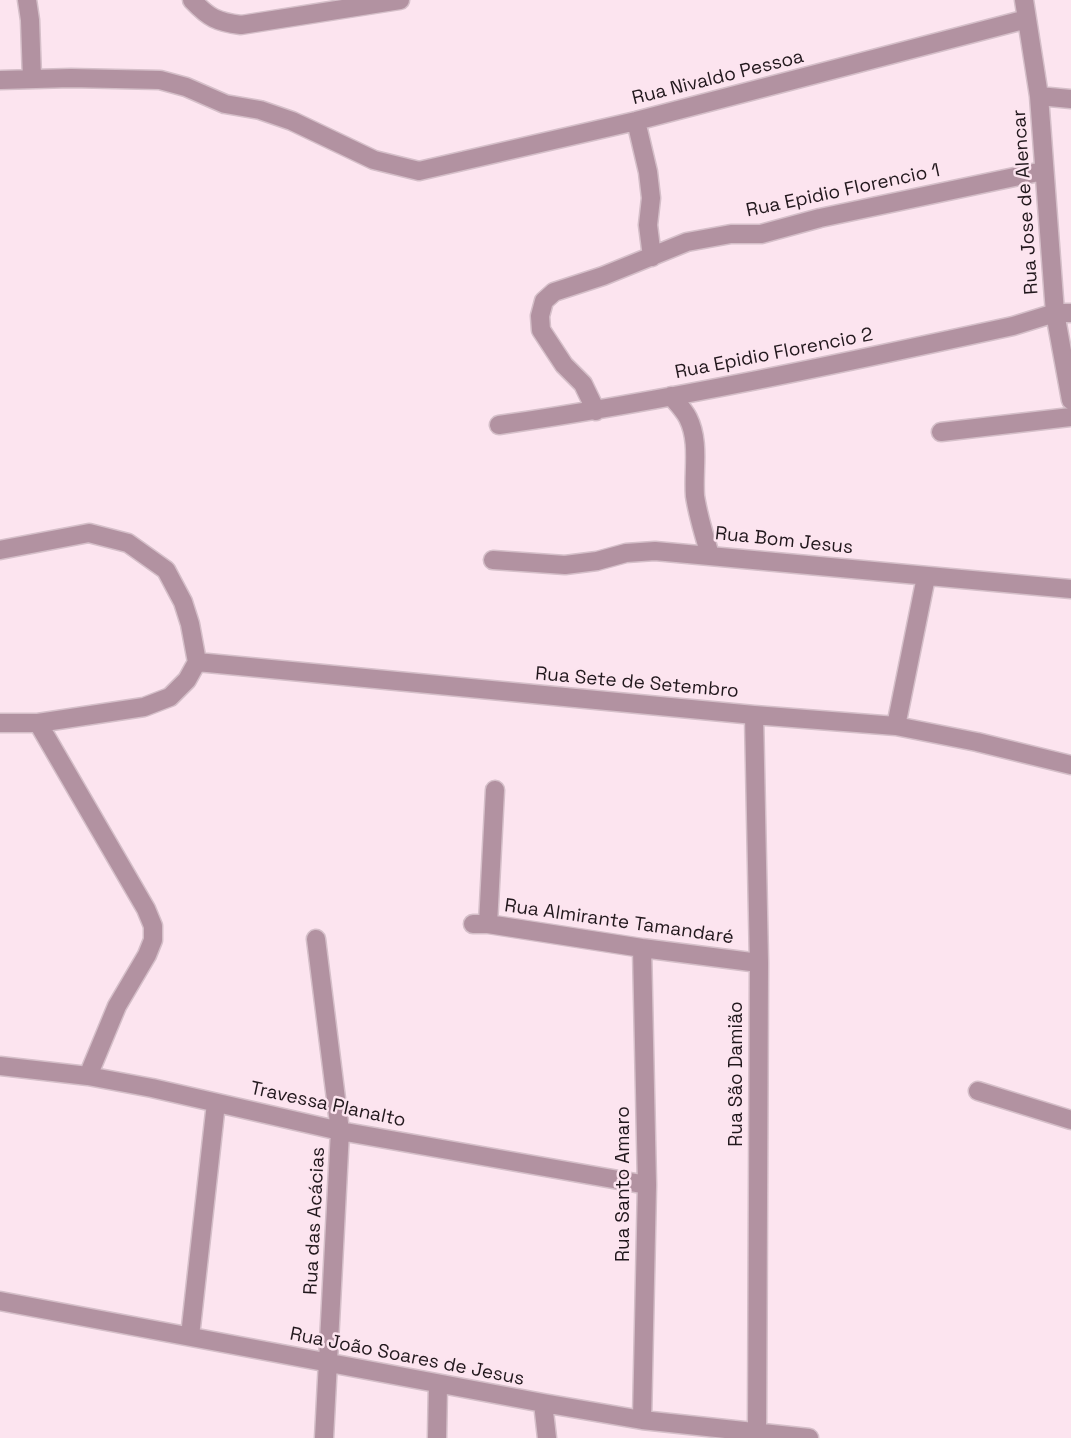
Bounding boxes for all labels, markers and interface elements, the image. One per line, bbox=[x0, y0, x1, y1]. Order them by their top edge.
street label: Rua Nivaldo Pessoa bbox=[630, 46, 806, 110]
street label: Rua Jose de Alencar bbox=[1008, 109, 1044, 295]
street label: Rua Epidio Florencio 1 bbox=[744, 159, 942, 223]
street label: Rua Epidio Florencio 2 bbox=[673, 324, 875, 384]
street label: Rua Bom Jesus bbox=[714, 522, 854, 560]
street label: Rua Sete de Setembro bbox=[534, 663, 740, 703]
street label: Rua Almirante Tamandaré bbox=[503, 895, 735, 949]
street label: Rua São Damião bbox=[726, 1001, 748, 1147]
street label: Travessa Planalto bbox=[248, 1077, 408, 1133]
street label: Rua Santo Amaro bbox=[613, 1106, 635, 1262]
street label: Rua das Acácias bbox=[300, 1146, 330, 1296]
street label: Rua João Soares de Jesus bbox=[288, 1323, 526, 1391]

